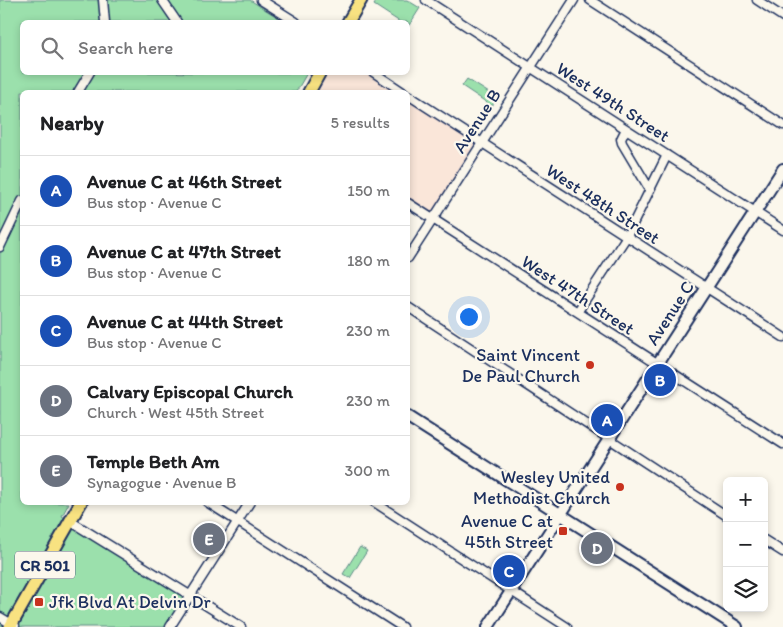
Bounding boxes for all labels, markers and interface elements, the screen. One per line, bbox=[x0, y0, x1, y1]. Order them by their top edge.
search box bbox=[20, 20, 410, 75]
icon: search bbox=[38, 34, 66, 62]
text: Search here bbox=[78, 36, 173, 59]
street label: West 49th Street bbox=[552, 57, 674, 147]
street label: Avenue B bbox=[448, 85, 506, 157]
text: Nearby bbox=[40, 110, 104, 135]
text: 5 results bbox=[330, 113, 390, 132]
street label: West 48th Street bbox=[542, 159, 664, 249]
text: Avenue C at 46th Street bbox=[87, 170, 282, 193]
text: A bbox=[51, 181, 61, 200]
text: 150 m bbox=[347, 181, 390, 200]
text: Bus stop · Avenue C bbox=[87, 193, 222, 212]
text: Avenue C at 47th Street bbox=[87, 240, 281, 263]
street label: West 47th Street bbox=[517, 250, 639, 340]
text: B bbox=[51, 251, 61, 270]
text: 180 m bbox=[347, 251, 390, 270]
text: Bus stop · Avenue C bbox=[87, 263, 222, 282]
street label: Avenue C bbox=[641, 277, 699, 349]
your location bbox=[456, 304, 482, 330]
text: Avenue C at 44th Street bbox=[87, 310, 283, 333]
text: C bbox=[51, 321, 61, 340]
text: 230 m bbox=[346, 321, 390, 340]
text: Bus stop · Avenue C bbox=[87, 333, 222, 352]
place label: Saint Vincent De Paul Church bbox=[462, 344, 580, 387]
marker: Saint Vincent De Paul Church bbox=[584, 359, 596, 371]
pin: B bbox=[644, 361, 676, 399]
text: Calvary Episcopal Church bbox=[87, 380, 293, 403]
text: D bbox=[51, 391, 61, 410]
text: 230 m bbox=[346, 391, 390, 410]
pin: A bbox=[591, 401, 623, 439]
text: Church · West 45th Street bbox=[87, 403, 264, 422]
text: Temple Beth Am bbox=[87, 450, 220, 473]
text: E bbox=[52, 461, 60, 480]
text: 300 m bbox=[345, 461, 390, 480]
place label: Wesley United Methodist Church bbox=[473, 466, 610, 509]
text: Synagogue · Avenue B bbox=[87, 473, 236, 492]
map controls bbox=[723, 477, 768, 612]
button: + bbox=[723, 477, 768, 522]
marker: Wesley United Methodist Church bbox=[614, 481, 626, 493]
place label: Avenue C at 45th Street bbox=[461, 510, 553, 553]
pin: E bbox=[193, 520, 225, 558]
button: − bbox=[723, 522, 768, 567]
marker: Avenue C at 45th Street bbox=[557, 525, 569, 537]
pin: D bbox=[581, 529, 613, 567]
road number: CR 501 bbox=[15, 552, 75, 578]
pin: C bbox=[493, 552, 525, 590]
button: layers bbox=[723, 567, 768, 612]
place label: Jfk Blvd At Delvin Dr bbox=[49, 591, 211, 613]
marker: Jfk Blvd At Delvin Dr bbox=[33, 596, 45, 608]

